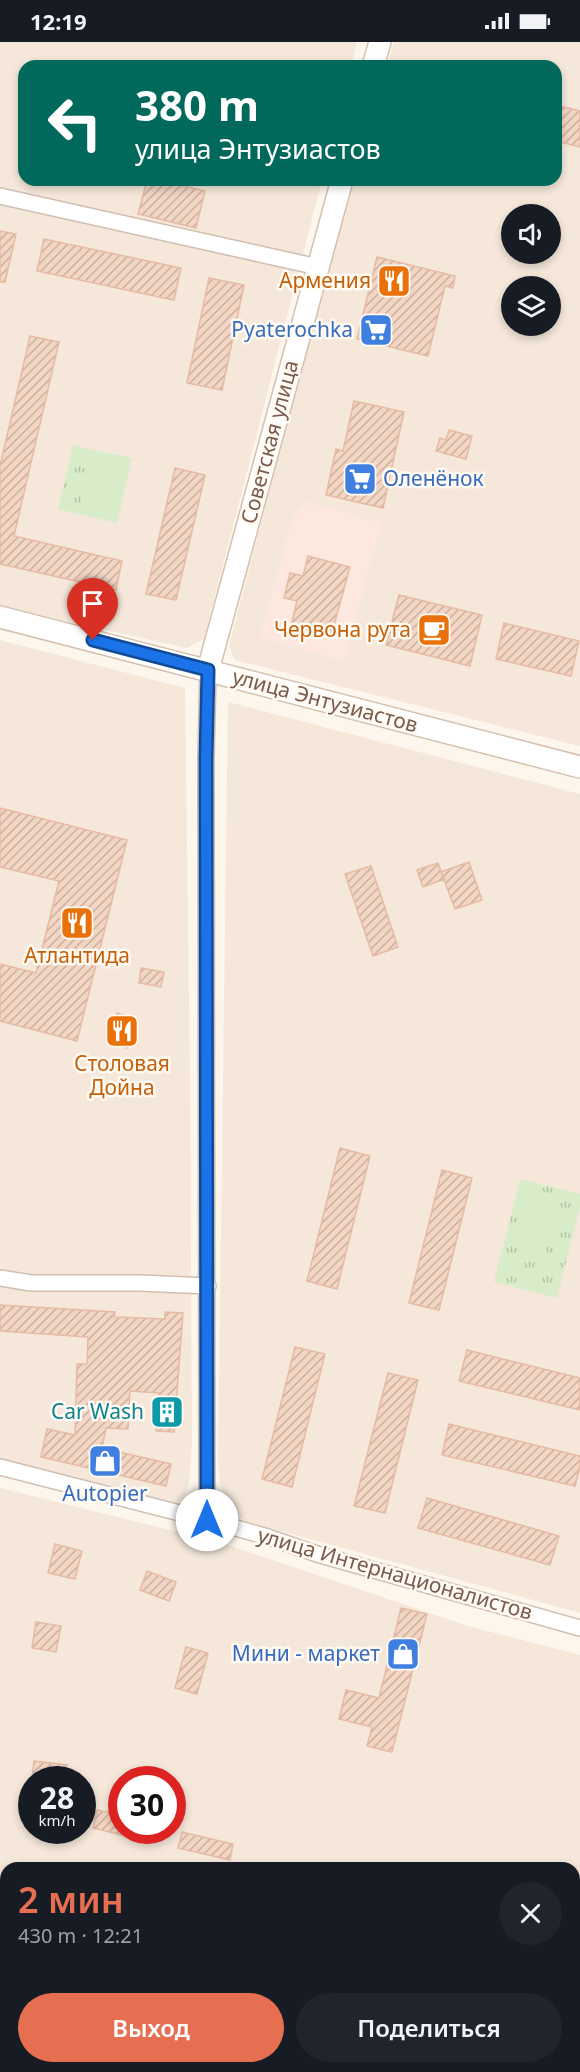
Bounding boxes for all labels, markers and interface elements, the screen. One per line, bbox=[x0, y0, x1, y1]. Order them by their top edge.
text: 12:19 bbox=[30, 6, 87, 36]
text: 380 m bbox=[135, 76, 259, 133]
icon: left bbox=[36, 84, 114, 162]
text: улица Энтузиастов bbox=[135, 130, 381, 167]
map controls bbox=[501, 204, 561, 336]
button: sound bbox=[501, 204, 561, 264]
restaurant icon: Армения bbox=[376, 263, 412, 299]
place label: Армения bbox=[279, 266, 371, 294]
button: layers bbox=[501, 276, 561, 336]
supermarket icon: Pyaterochka bbox=[358, 312, 394, 348]
place label: Pyaterochka bbox=[231, 315, 353, 343]
street label: Советская улица bbox=[234, 357, 304, 527]
supermarket icon: Оленёнок bbox=[342, 461, 378, 497]
place label: Оленёнок bbox=[383, 464, 484, 492]
pin bbox=[67, 578, 118, 640]
icon: arrive bbox=[76, 587, 109, 620]
cafe icon: Червона рута bbox=[416, 612, 452, 648]
place label: Червона рута bbox=[274, 615, 411, 643]
street label: улица Энтузиастов bbox=[229, 662, 421, 738]
restaurant icon: Атлантида bbox=[59, 905, 95, 941]
place label: Атлантида bbox=[24, 941, 130, 969]
restaurant icon: Столовая Дойна bbox=[104, 1013, 140, 1049]
place label: Столовая Дойна bbox=[74, 1049, 170, 1101]
building icon: Car Wash bbox=[149, 1394, 185, 1430]
place label: Car Wash bbox=[51, 1397, 144, 1425]
shop icon: Autopier bbox=[87, 1443, 123, 1479]
place label: Autopier bbox=[62, 1479, 148, 1507]
position arrow bbox=[175, 1488, 239, 1552]
street label: улица Интернационалистов bbox=[255, 1520, 536, 1626]
shop icon: Мини - маркет bbox=[385, 1636, 421, 1672]
place label: Мини - маркет bbox=[232, 1639, 380, 1667]
speed limit sign: 30 bbox=[108, 1766, 186, 1844]
text: 28 bbox=[40, 1777, 74, 1818]
text: km/h bbox=[39, 1810, 75, 1830]
text: 2 мин bbox=[18, 1875, 124, 1924]
button: close bbox=[499, 1882, 562, 1945]
text: 430 m · 12:21 bbox=[18, 1922, 143, 1949]
button: Выход bbox=[18, 1993, 284, 2062]
button: Поделиться bbox=[296, 1993, 562, 2062]

